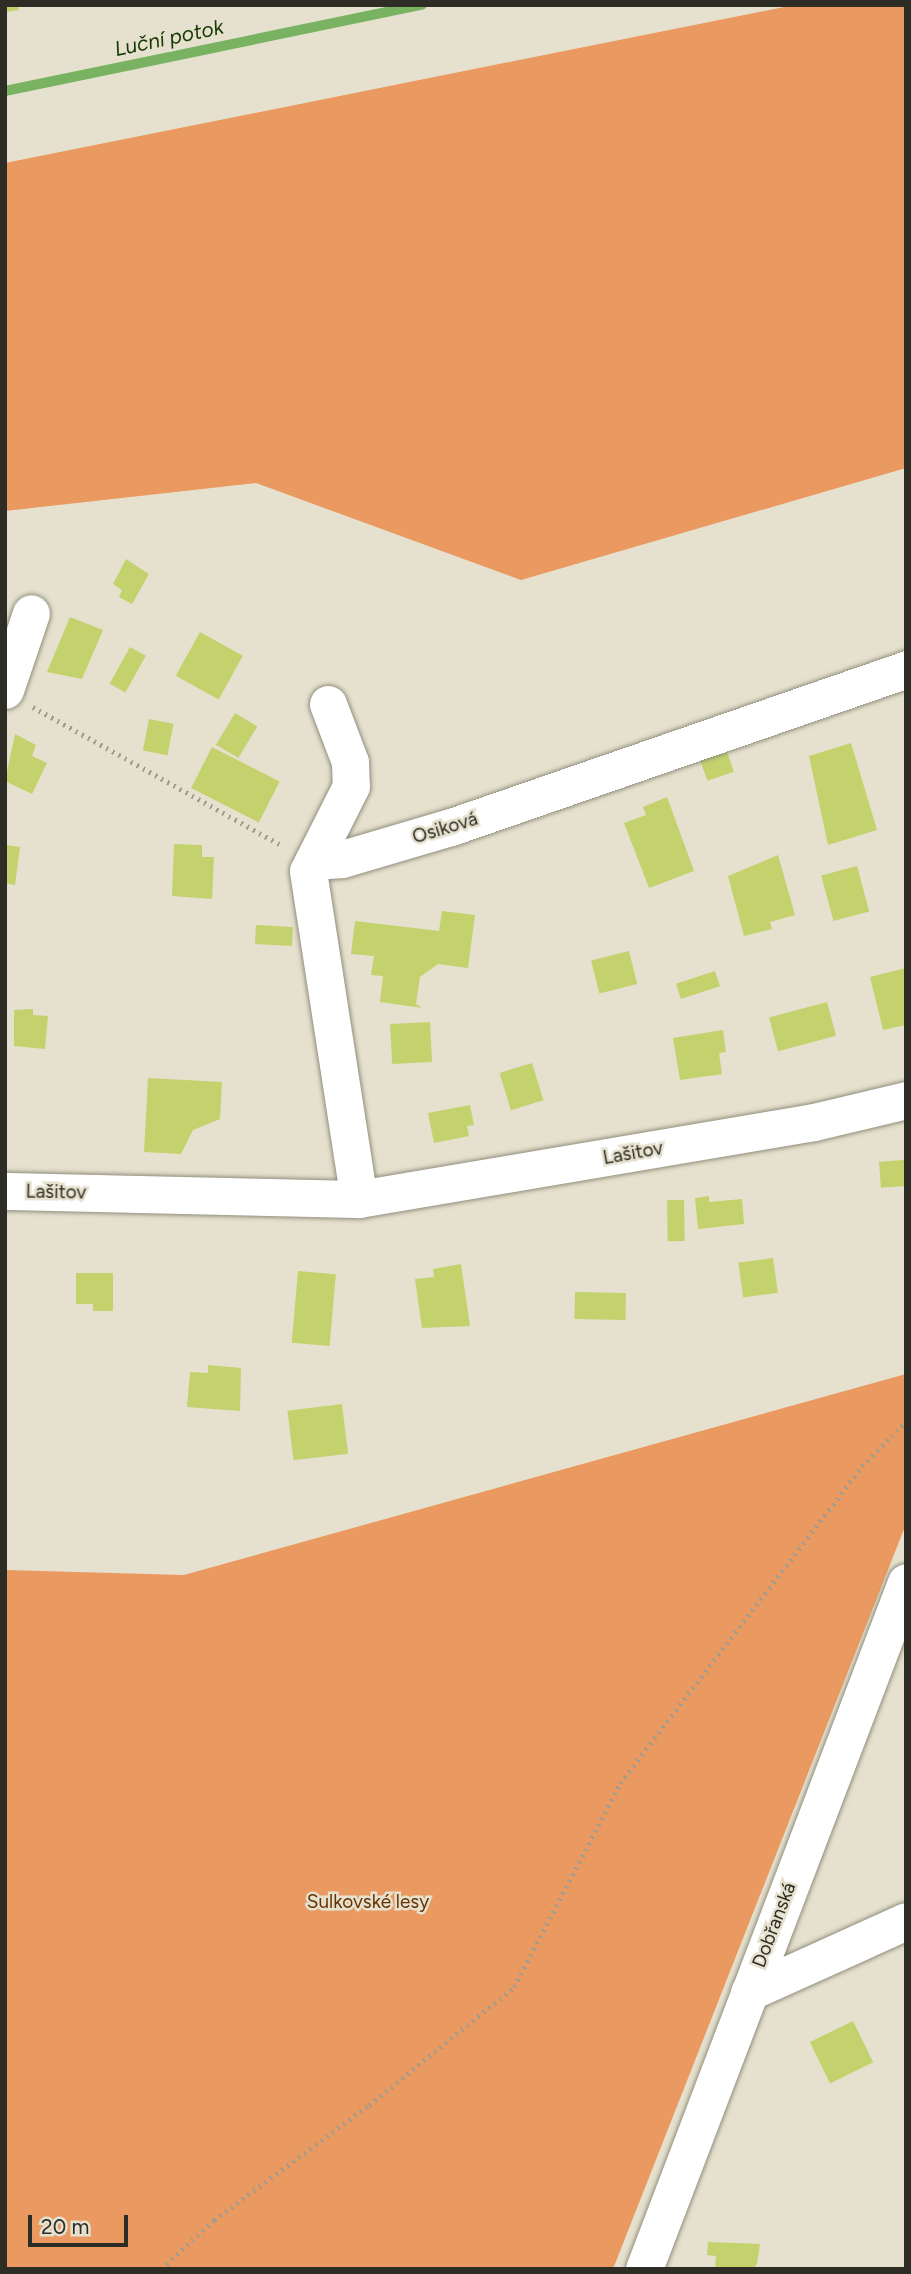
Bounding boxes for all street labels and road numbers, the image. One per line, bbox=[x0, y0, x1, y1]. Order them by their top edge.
street label: Osiková bbox=[410, 807, 480, 849]
street label: Lašitov bbox=[601, 1137, 665, 1169]
street label: Lašitov bbox=[25, 1180, 87, 1204]
street label: Dobřanská bbox=[747, 1879, 801, 1971]

